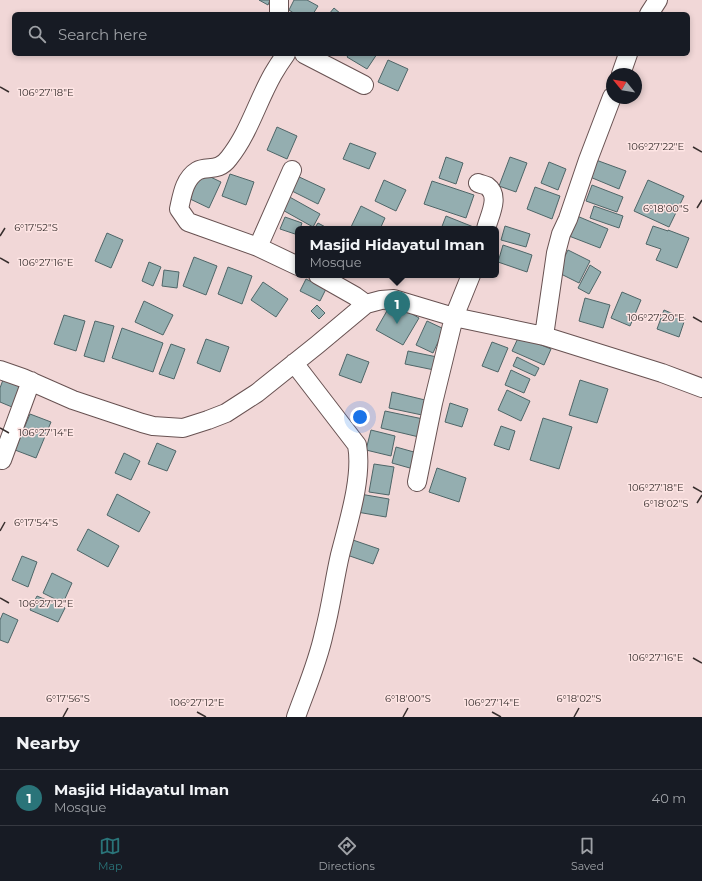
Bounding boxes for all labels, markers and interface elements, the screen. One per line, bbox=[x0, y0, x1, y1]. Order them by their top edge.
search box bbox=[12, 12, 690, 56]
icon: search bbox=[26, 23, 48, 45]
text: Search here bbox=[58, 25, 147, 44]
north arrow bbox=[606, 68, 642, 104]
text: 106°27'18"E bbox=[18, 86, 74, 99]
text: 106°27'22"E bbox=[628, 140, 685, 153]
text: 6°18'00"S bbox=[643, 202, 689, 215]
text: 6°17'52"S bbox=[14, 221, 58, 234]
popup bbox=[295, 226, 499, 278]
text: Masjid Hidayatul Iman bbox=[309, 235, 485, 254]
text: Mosque bbox=[309, 254, 362, 270]
text: 106°27'16"E bbox=[19, 256, 74, 269]
pin: 1 bbox=[384, 291, 410, 324]
text: 106°27'20"E bbox=[627, 311, 685, 324]
your location bbox=[350, 407, 370, 427]
text: 106°27'14"E bbox=[18, 426, 74, 439]
text: 106°27'18"E bbox=[628, 481, 684, 494]
text: 6°18'02"S bbox=[644, 497, 688, 510]
text: 6°17'54"S bbox=[14, 516, 58, 529]
text: 106°27'12"E bbox=[19, 597, 74, 610]
text: 106°27'16"E bbox=[629, 651, 684, 664]
text: 6°17'56"S bbox=[46, 692, 90, 705]
text: 6°18'00"S bbox=[385, 692, 431, 705]
text: 6°18'02"S bbox=[557, 692, 601, 705]
text: 106°27'12"E bbox=[170, 696, 225, 709]
text: 106°27'14"E bbox=[464, 696, 520, 709]
text: Nearby bbox=[16, 733, 80, 753]
text: Masjid Hidayatul Iman bbox=[54, 780, 229, 799]
text: 1 bbox=[26, 790, 32, 806]
text: 40 m bbox=[652, 790, 686, 806]
text: Mosque bbox=[54, 799, 106, 815]
tab: Map bbox=[98, 835, 122, 873]
tab: Directions bbox=[319, 835, 375, 873]
tab: Saved bbox=[571, 835, 604, 873]

